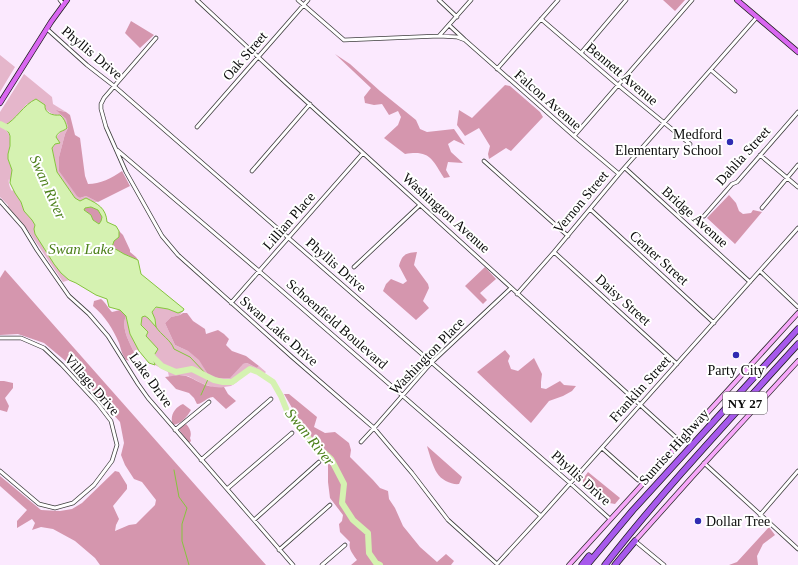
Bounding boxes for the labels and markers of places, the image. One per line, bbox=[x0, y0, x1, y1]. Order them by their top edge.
place label: Medford Elementary School bbox=[615, 127, 722, 158]
marker: Medford Elementary School bbox=[725, 137, 735, 147]
marker: Party City bbox=[731, 350, 741, 360]
place label: Party City bbox=[707, 363, 765, 378]
place label: Dollar Tree bbox=[706, 514, 770, 529]
marker: Dollar Tree bbox=[693, 516, 703, 526]

